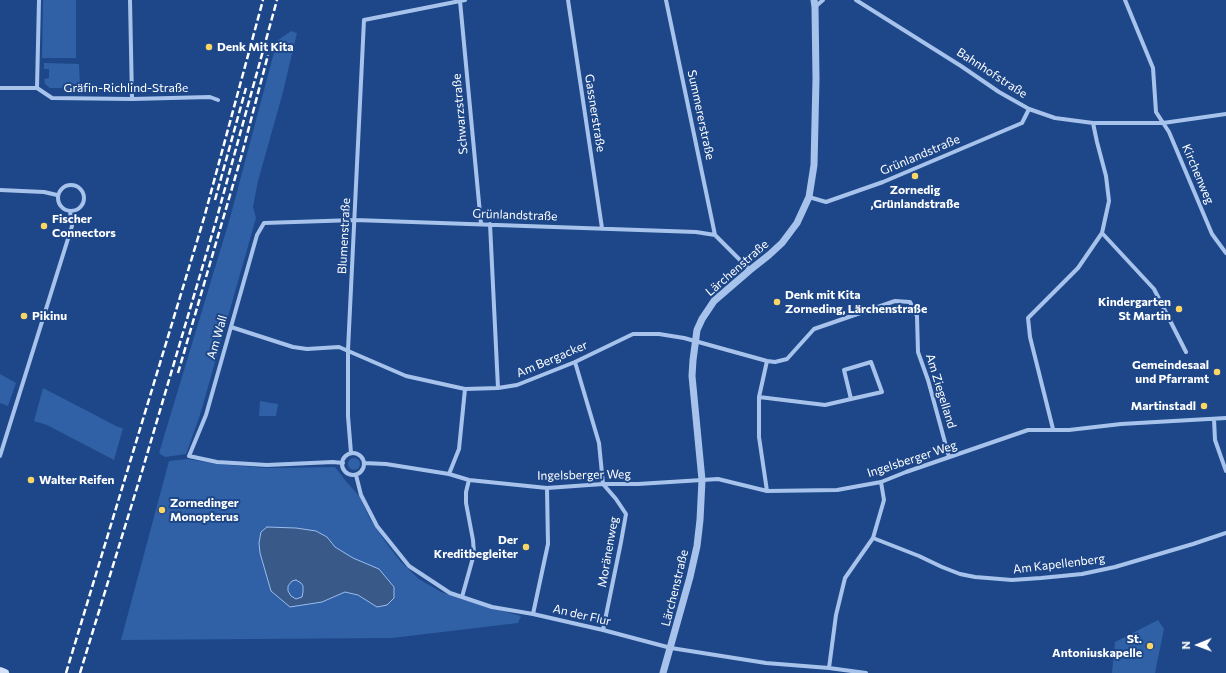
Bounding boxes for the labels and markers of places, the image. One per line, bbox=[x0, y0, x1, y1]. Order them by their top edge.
place label: Denk Mit Kita bbox=[217, 40, 294, 54]
marker: Denk Mit Kita bbox=[204, 42, 214, 52]
marker: Zornedig ,Grünlandstraße bbox=[910, 171, 920, 181]
place label: Zornedig ,Grünlandstraße bbox=[870, 183, 960, 211]
place label: Fischer Connectors bbox=[52, 212, 116, 240]
marker: Fischer Connectors bbox=[39, 221, 49, 231]
place label: Denk mit Kita Zorneding, Lärchenstraße bbox=[785, 288, 927, 316]
place label: Kindergarten St Martin bbox=[1098, 295, 1171, 323]
marker: Denk mit Kita Zorneding, Lärchenstraße bbox=[772, 297, 782, 307]
marker: Kindergarten St Martin bbox=[1174, 304, 1184, 314]
place label: Pikinu bbox=[32, 309, 67, 323]
marker: Pikinu bbox=[19, 311, 29, 321]
place label: Gemeindesaal und Pfarramt bbox=[1132, 358, 1209, 386]
marker: Gemeindesaal und Pfarramt bbox=[1212, 367, 1222, 377]
place label: Martinstadl bbox=[1131, 399, 1196, 413]
marker: Martinstadl bbox=[1199, 401, 1209, 411]
place label: Walter Reifen bbox=[39, 473, 115, 487]
marker: Walter Reifen bbox=[26, 475, 36, 485]
place label: Zornedinger Monopterus bbox=[170, 496, 239, 524]
marker: Zornedinger Monopterus bbox=[157, 505, 167, 515]
place label: Der Kreditbegleiter bbox=[434, 533, 518, 561]
marker: Der Kreditbegleiter bbox=[521, 542, 531, 552]
place label: St. Antoniuskapelle bbox=[1052, 632, 1142, 660]
marker: St. Antoniuskapelle bbox=[1145, 641, 1155, 651]

